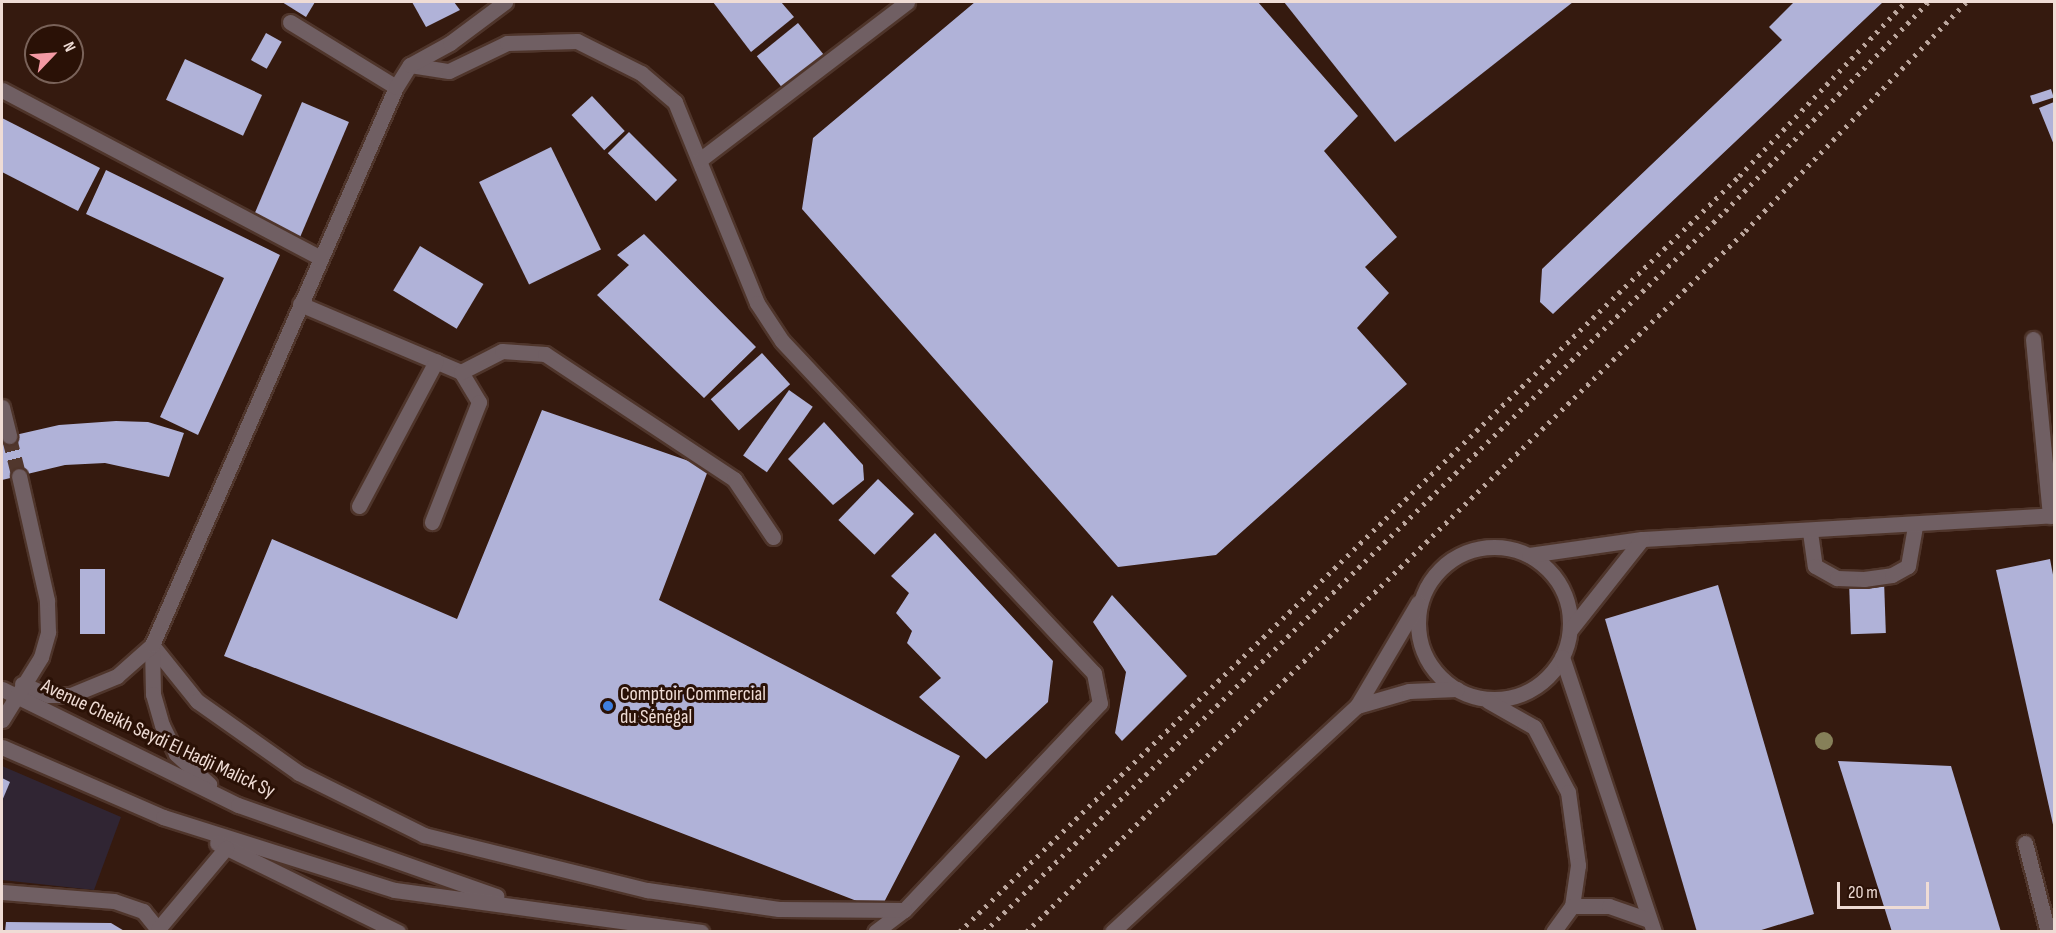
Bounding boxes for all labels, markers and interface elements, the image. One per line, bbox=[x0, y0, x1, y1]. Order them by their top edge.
north arrow bbox=[24, 24, 84, 84]
text: N bbox=[59, 39, 79, 55]
street label: Avenue Cheikh Seydi El Hadji Malick Sy bbox=[37, 674, 279, 804]
place label: Comptoir Commercial du Sénégal bbox=[620, 682, 766, 729]
marker: Comptoir Commercial du Sénégal bbox=[601, 699, 615, 713]
scale bar bbox=[1840, 870, 1932, 908]
text: 20 m bbox=[1848, 882, 1878, 903]

